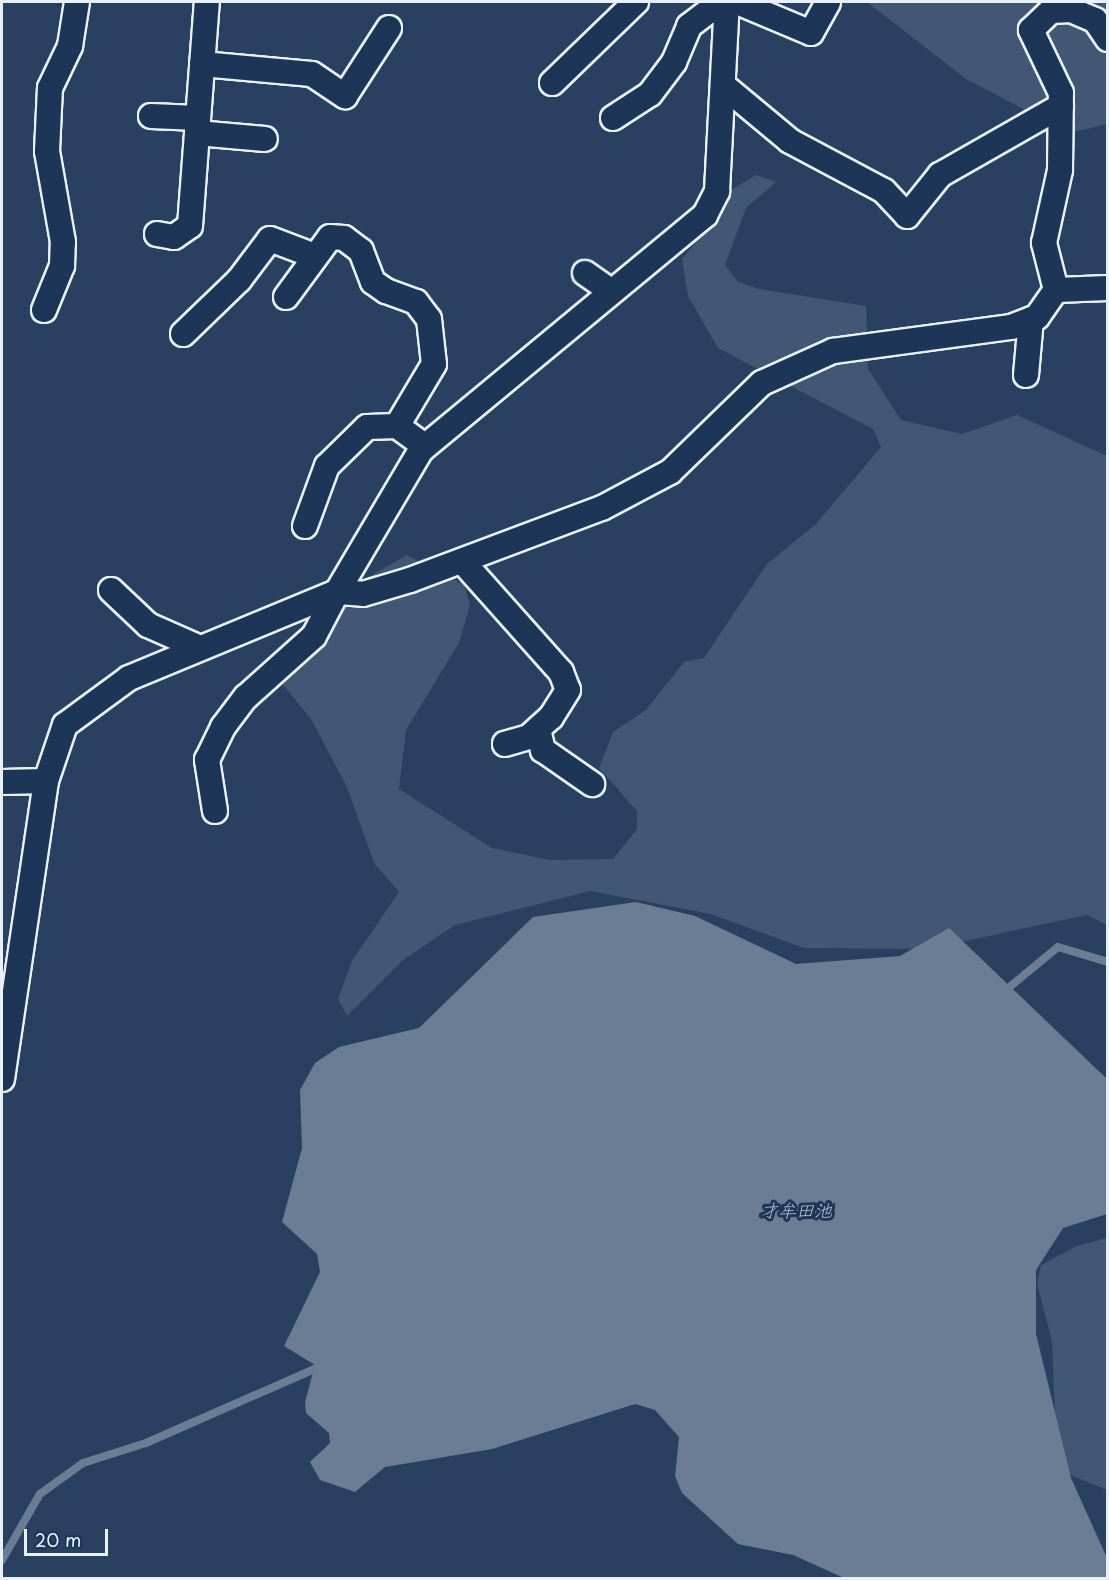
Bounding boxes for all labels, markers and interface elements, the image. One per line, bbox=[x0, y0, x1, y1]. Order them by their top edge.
water label: 才牟田池 bbox=[760, 1199, 832, 1221]
scale bar bbox=[27, 1517, 111, 1555]
text: 20 m bbox=[35, 1526, 81, 1553]

